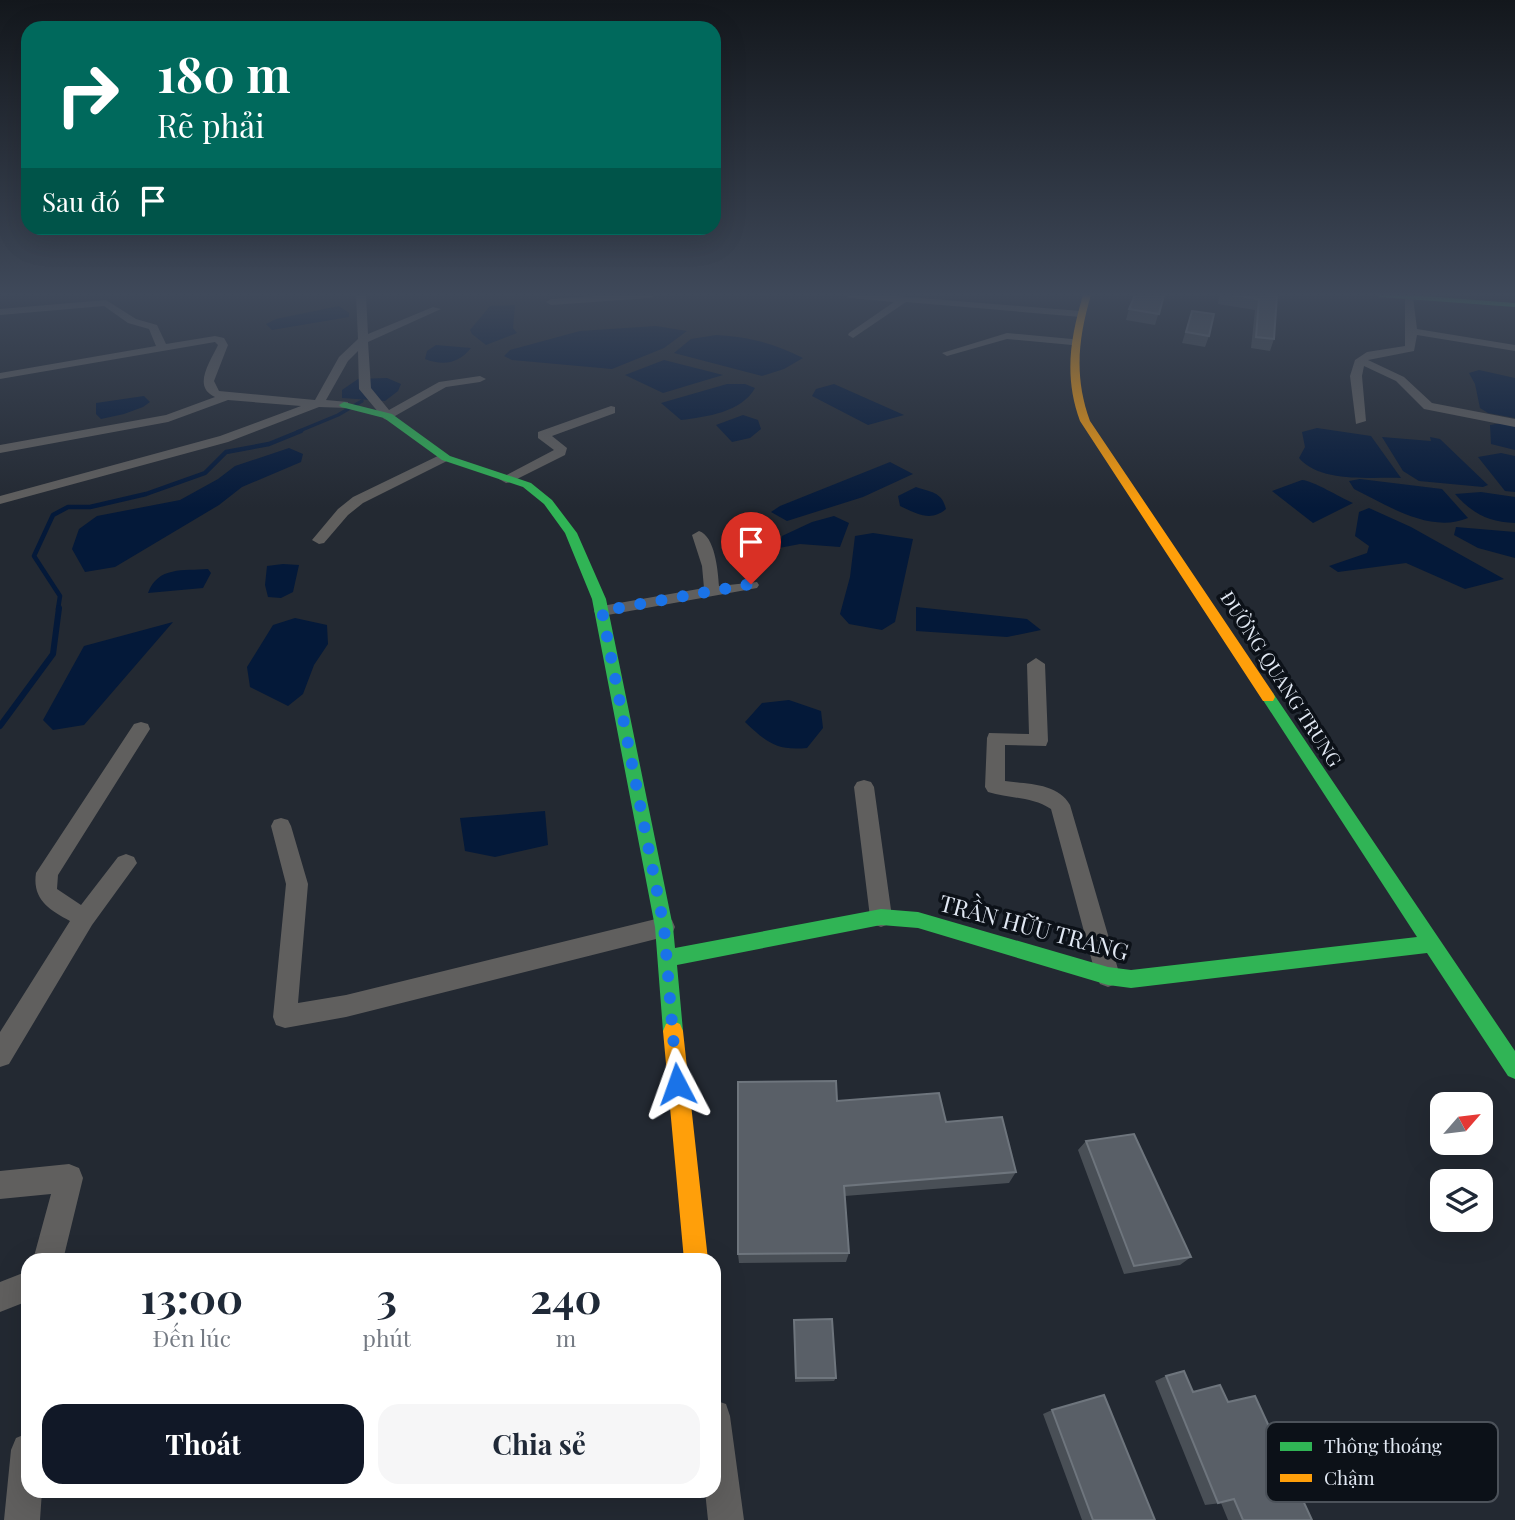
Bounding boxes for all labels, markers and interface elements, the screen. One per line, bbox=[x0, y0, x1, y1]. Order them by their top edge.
text: 180 m bbox=[157, 40, 291, 105]
icon: right bbox=[42, 49, 133, 140]
text: Rẽ phải bbox=[157, 103, 265, 146]
icon: arrive bbox=[134, 182, 172, 220]
text: Sau đó bbox=[42, 184, 120, 219]
pin bbox=[721, 512, 781, 584]
icon: arrive bbox=[732, 523, 770, 561]
street label: ĐƯỜNG QUANG TRUNG bbox=[1215, 586, 1348, 771]
street label: TRẦN HỮU TRANG bbox=[936, 884, 1133, 967]
position arrow bbox=[640, 1047, 714, 1121]
north arrow bbox=[1430, 1092, 1493, 1155]
map controls bbox=[1430, 1092, 1493, 1232]
button: layers bbox=[1430, 1169, 1493, 1232]
text: 13:00 bbox=[140, 1269, 243, 1325]
text: 3 bbox=[376, 1269, 397, 1325]
text: 240 bbox=[530, 1269, 602, 1325]
text: Đến lúc bbox=[153, 1322, 231, 1353]
text: phút bbox=[363, 1322, 411, 1353]
text: m bbox=[556, 1322, 576, 1353]
button: Thoát bbox=[42, 1404, 364, 1484]
button: Chia sẻ bbox=[378, 1404, 700, 1484]
legend bbox=[1266, 1422, 1498, 1502]
text: Thông thoáng bbox=[1324, 1432, 1442, 1458]
text: Chậm bbox=[1324, 1464, 1375, 1490]

